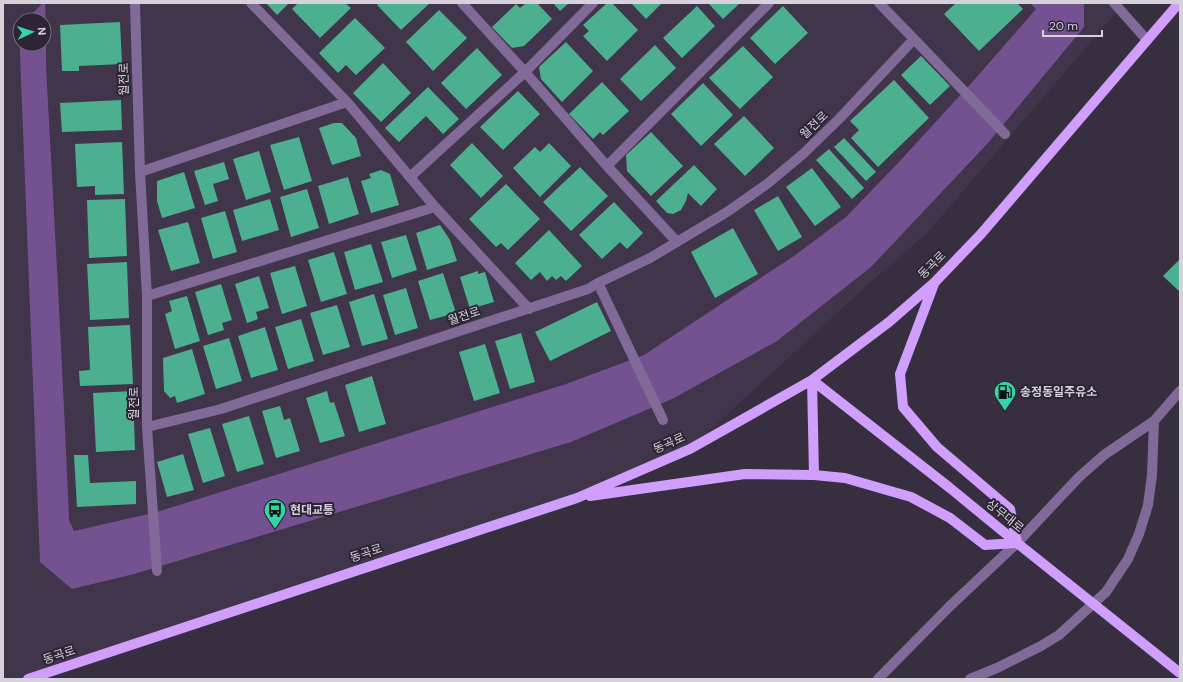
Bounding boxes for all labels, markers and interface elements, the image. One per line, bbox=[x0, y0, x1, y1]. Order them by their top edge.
north arrow bbox=[12, 12, 52, 52]
scale bar bbox=[1043, 12, 1102, 38]
text: 20 m bbox=[1049, 18, 1078, 34]
text: N bbox=[35, 27, 49, 36]
street label: 월전로 bbox=[116, 62, 132, 96]
street label: 월전로 bbox=[797, 108, 831, 142]
street label: 동곡로 bbox=[915, 248, 949, 282]
street label: 월전로 bbox=[446, 303, 482, 329]
fuel station icon: 송정동일주유소 bbox=[992, 379, 1018, 412]
place label: 송정동일주유소 bbox=[1020, 384, 1097, 400]
street label: 월전로 bbox=[126, 386, 142, 420]
street label: 동곡로 bbox=[651, 429, 687, 457]
street label: 상무대로 bbox=[983, 496, 1027, 536]
bus stop icon: 현대교통 bbox=[262, 497, 288, 530]
place label: 현대교통 bbox=[290, 502, 334, 518]
street label: 동곡로 bbox=[348, 540, 384, 566]
street label: 동곡로 bbox=[41, 642, 77, 668]

